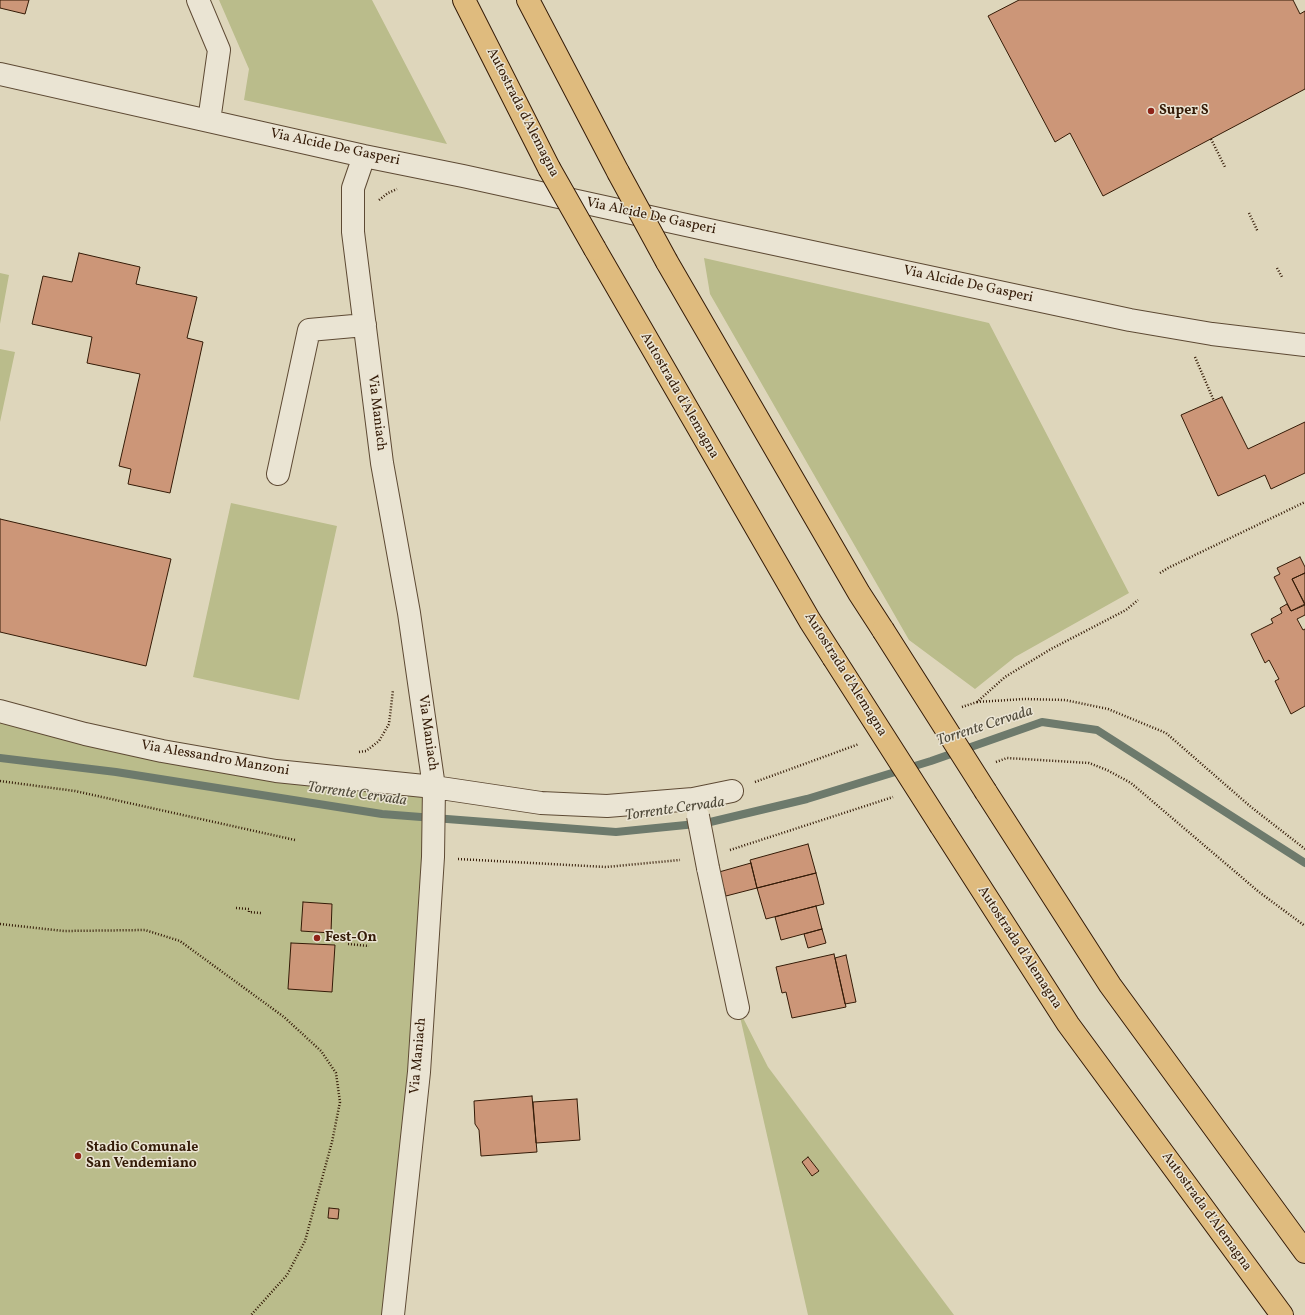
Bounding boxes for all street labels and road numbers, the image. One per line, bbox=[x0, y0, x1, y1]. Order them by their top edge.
street label: Autostrada d'Alemagna bbox=[482, 46, 562, 180]
street label: Via Alcide De Gasperi bbox=[269, 126, 401, 170]
street label: Via Alcide De Gasperi bbox=[585, 195, 717, 239]
street label: Via Alcide De Gasperi bbox=[902, 263, 1034, 307]
street label: Autostrada d'Alemagna bbox=[636, 330, 722, 462]
street label: Via Maniach bbox=[363, 374, 389, 452]
street label: Autostrada d'Alemagna bbox=[800, 610, 890, 740]
street label: Via Maniach bbox=[413, 694, 441, 772]
street label: Via Alessandro Manzoni bbox=[140, 738, 290, 780]
street label: Autostrada d'Alemagna bbox=[973, 884, 1065, 1012]
street label: Via Maniach bbox=[407, 1017, 431, 1095]
street label: Autostrada d'Alemagna bbox=[1157, 1149, 1255, 1275]

